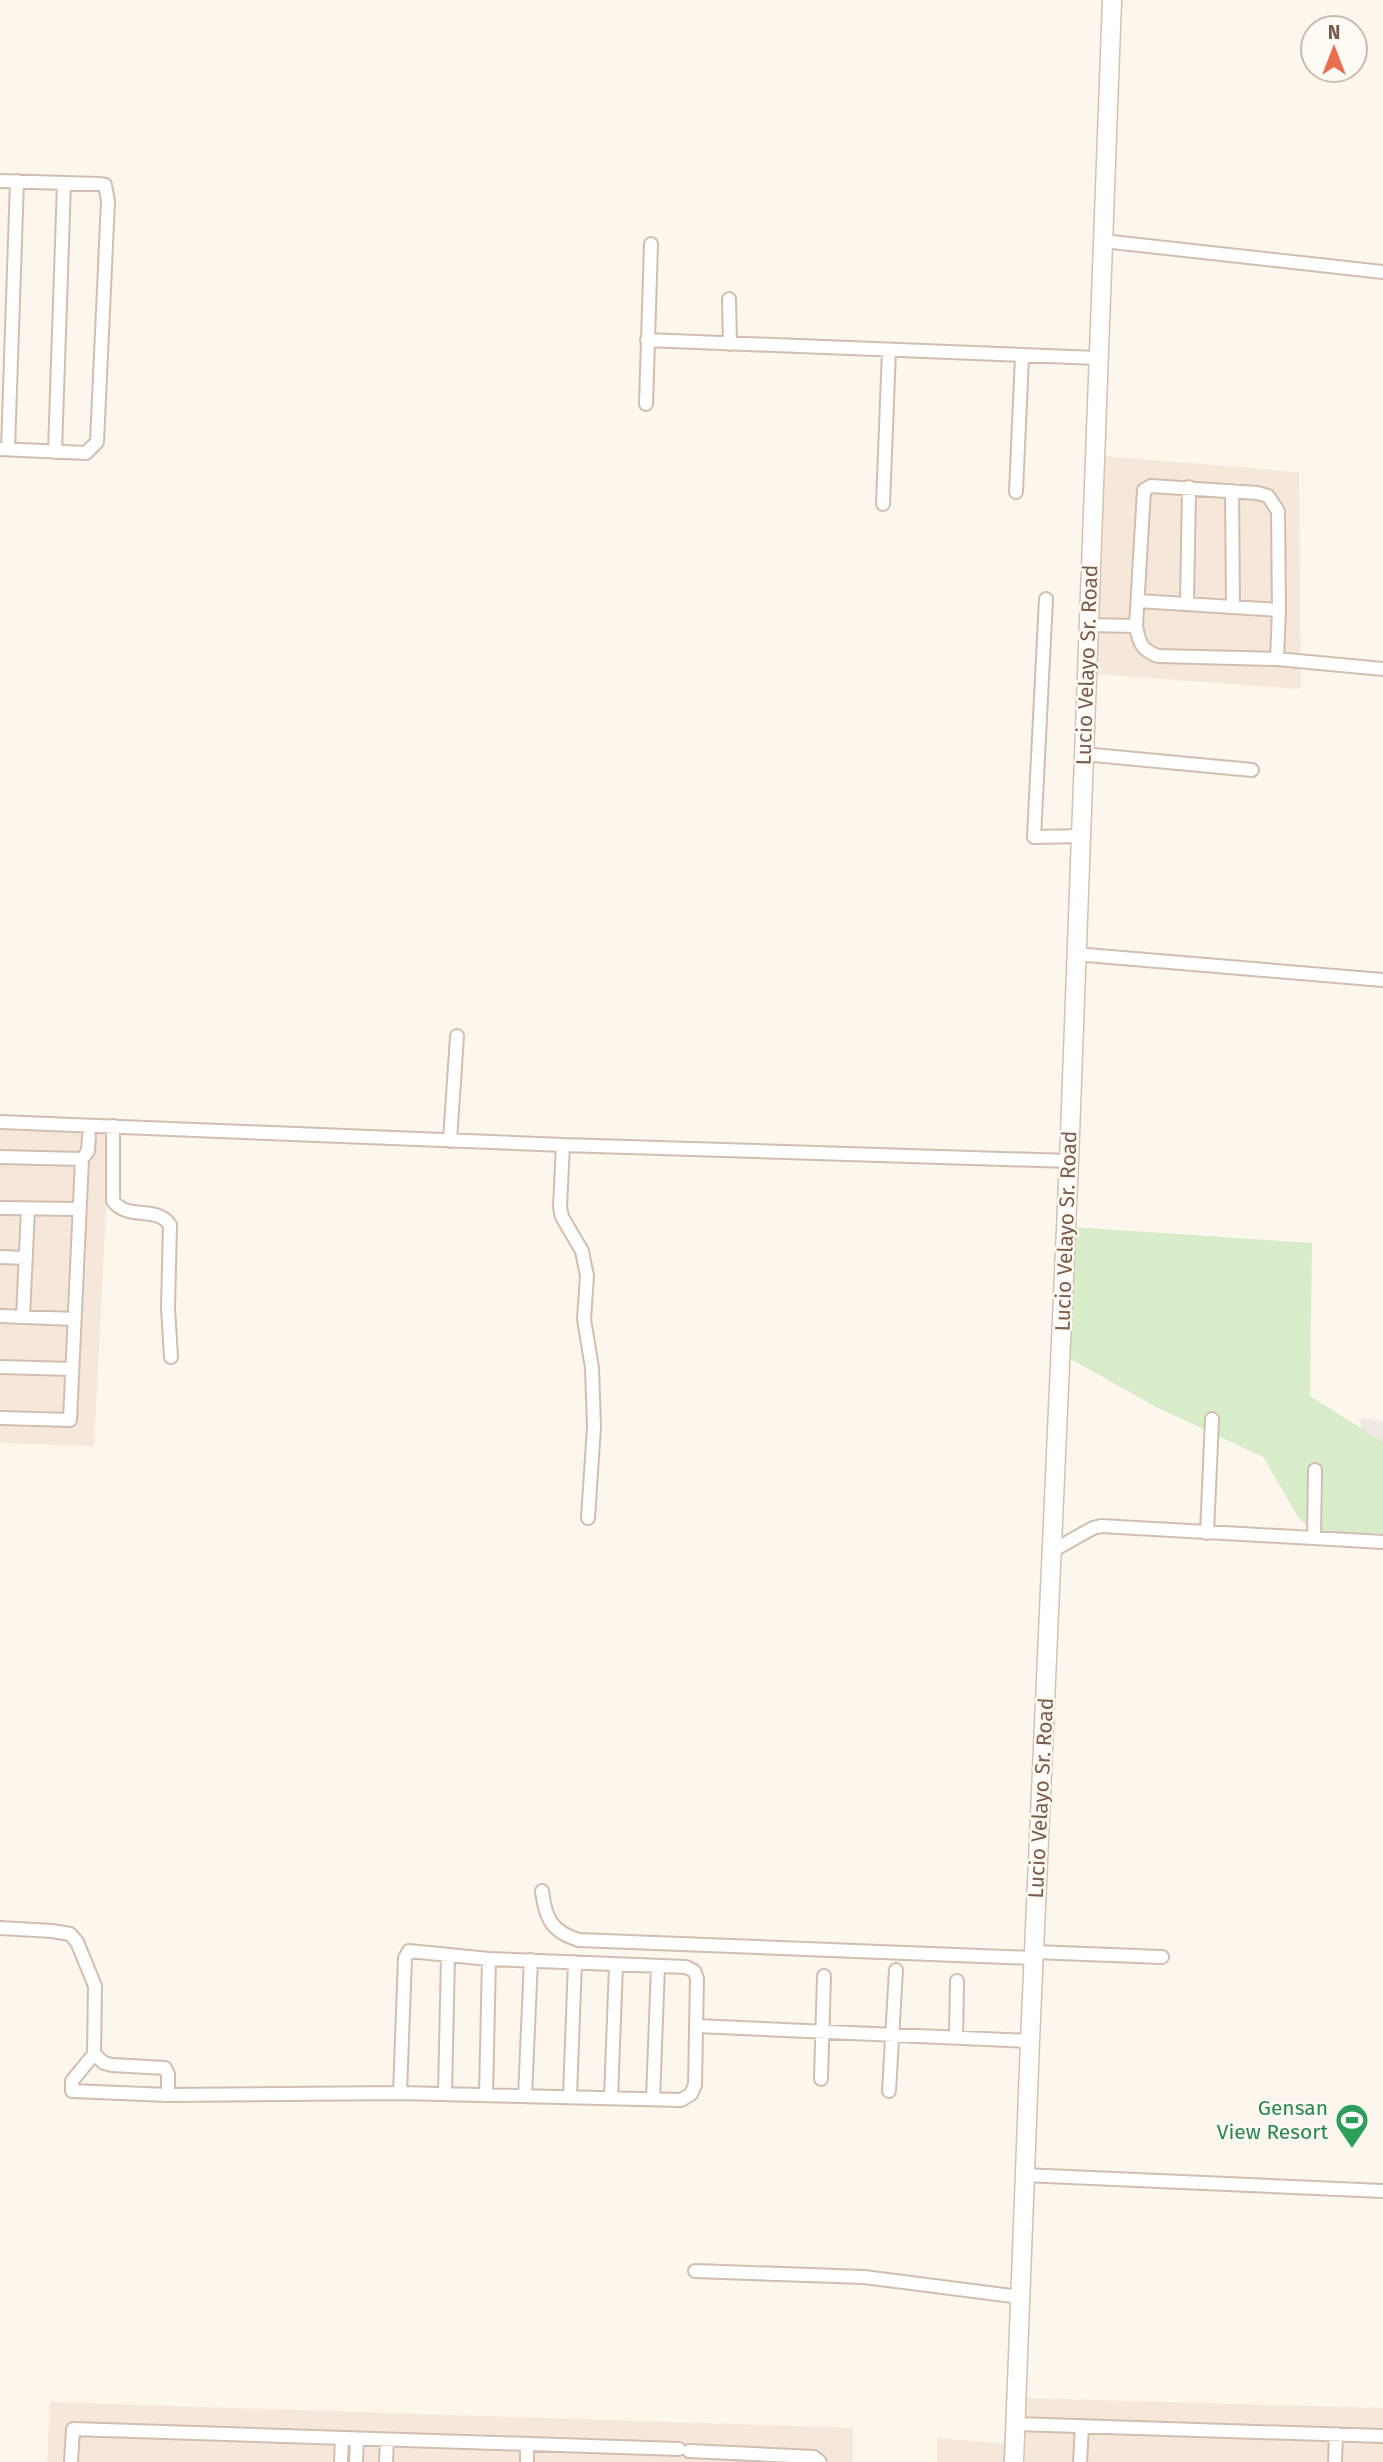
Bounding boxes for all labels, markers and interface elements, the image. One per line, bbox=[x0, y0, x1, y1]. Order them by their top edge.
north arrow bbox=[1299, 14, 1369, 84]
text: N bbox=[1328, 21, 1340, 44]
street label: Lucio Velayo Sr. Road bbox=[1071, 564, 1103, 766]
street label: Lucio Velayo Sr. Road bbox=[1050, 1130, 1082, 1332]
street label: Lucio Velayo Sr. Road bbox=[1023, 1697, 1059, 1899]
place label: Gensan View Resort bbox=[1217, 2095, 1328, 2145]
sports icon: Gensan View Resort bbox=[1333, 2101, 1371, 2150]

